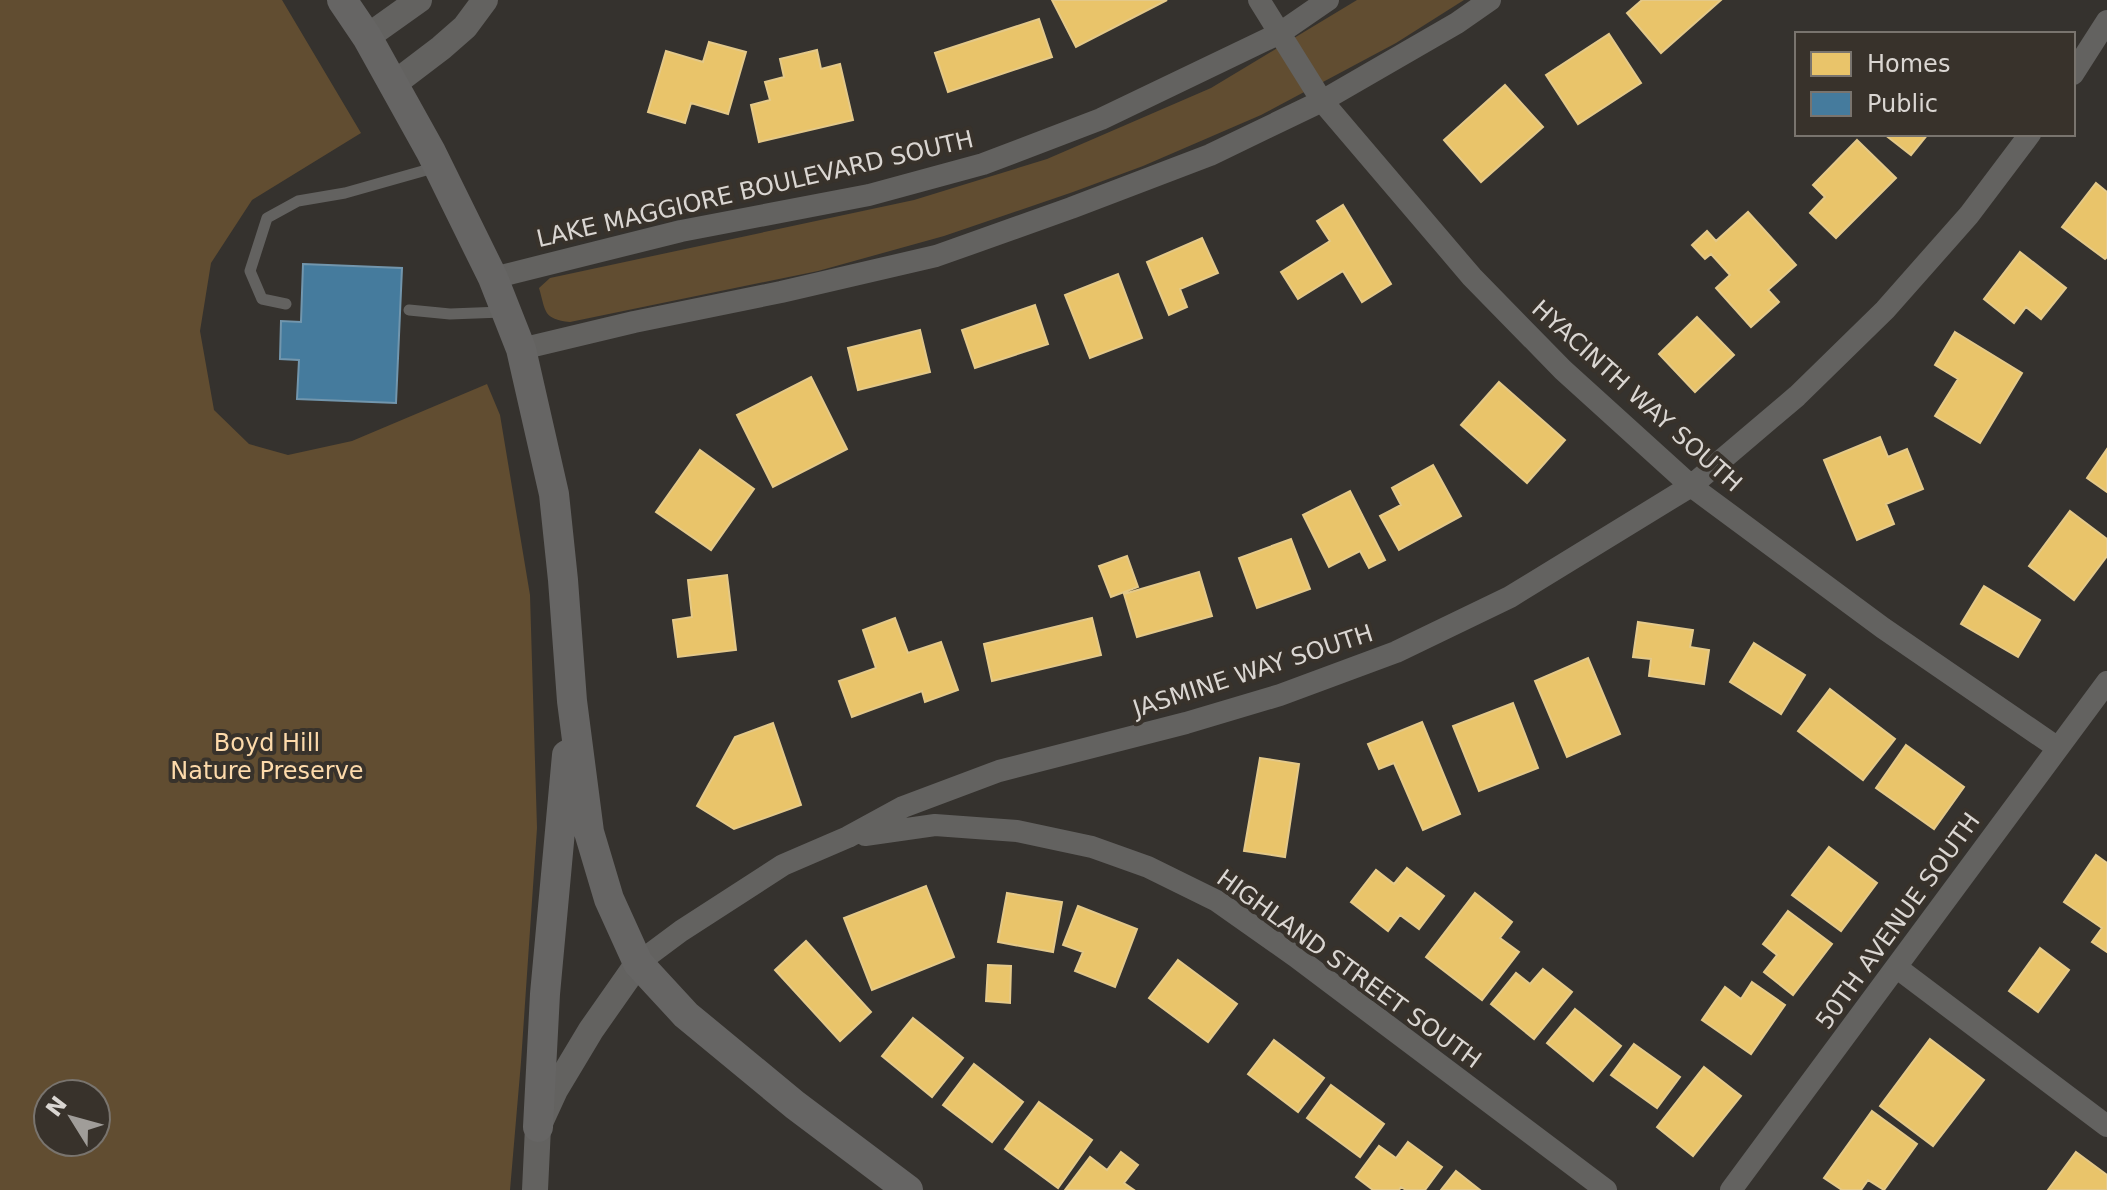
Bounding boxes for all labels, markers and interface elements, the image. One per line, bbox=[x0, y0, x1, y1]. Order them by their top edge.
legend bbox=[1795, 32, 2075, 136]
text: Homes bbox=[1867, 50, 1950, 78]
text: Public bbox=[1867, 90, 1938, 118]
street label: LAKE MAGGIORE BOULEVARD SOUTH bbox=[534, 125, 976, 253]
street label: HYACINTH WAY SOUTH bbox=[1526, 294, 1748, 498]
street label: JASMINE WAY SOUTH bbox=[1128, 619, 1376, 724]
park label: Boyd Hill Nature Preserve bbox=[170, 729, 364, 785]
street label: 50TH AVENUE SOUTH bbox=[1810, 808, 1986, 1034]
street label: HIGHLAND STREET SOUTH bbox=[1211, 864, 1487, 1074]
north arrow bbox=[32, 1078, 112, 1158]
text: N bbox=[41, 1091, 72, 1121]

